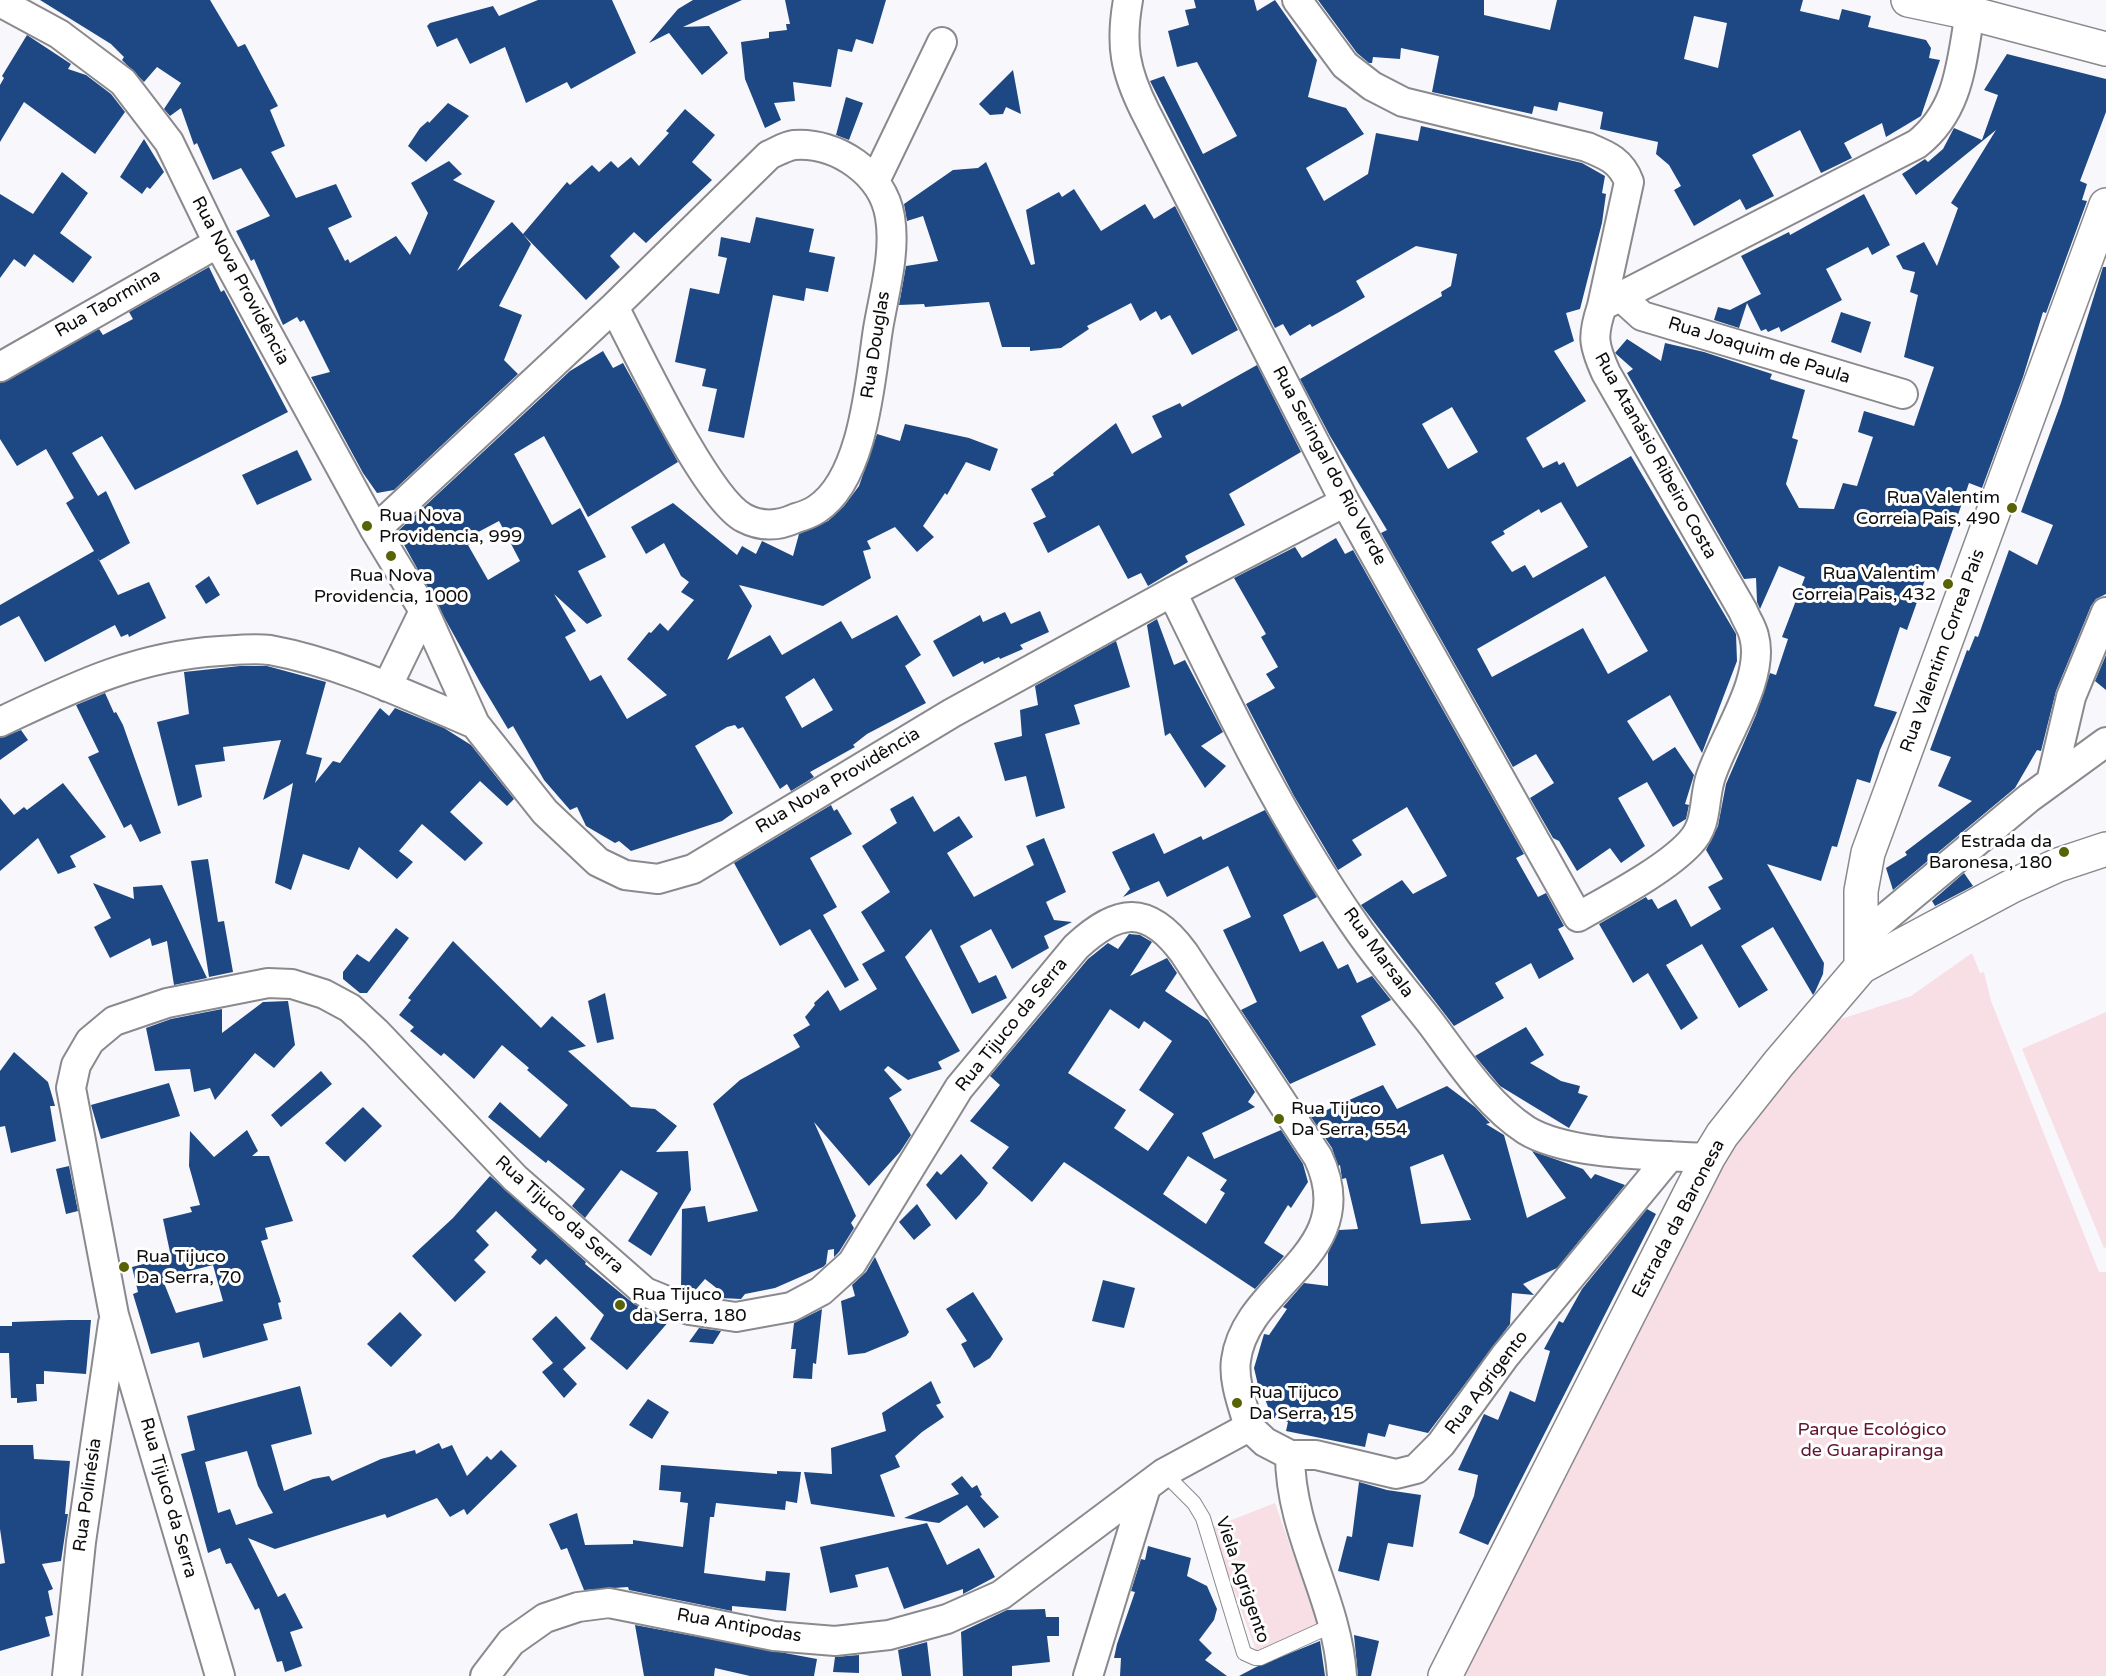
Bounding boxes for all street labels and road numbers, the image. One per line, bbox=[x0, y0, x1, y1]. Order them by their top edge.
street label: Rua Nova Providência bbox=[186, 193, 294, 369]
street label: Rua Taormina bbox=[51, 265, 165, 343]
street label: Rua Douglas bbox=[857, 290, 895, 400]
street label: Rua Joaquim de Paula bbox=[1665, 313, 1853, 389]
street label: Rua Atanásio Ribeiro Costa bbox=[1589, 349, 1721, 563]
street label: Rua Seringal do Rio Verde bbox=[1267, 363, 1391, 569]
street label: Rua Valentim Correa Pais bbox=[1896, 546, 1990, 756]
street label: Rua Nova Providência bbox=[752, 723, 924, 839]
street label: Rua Marsala bbox=[1338, 904, 1418, 1002]
street label: Rua Tijuco da Serra bbox=[951, 954, 1073, 1096]
street label: Estrada da Baronesa bbox=[1628, 1136, 1730, 1302]
street label: Rua Tijuco da Serra bbox=[490, 1151, 628, 1279]
street label: Rua Agrigento bbox=[1441, 1327, 1533, 1439]
street label: Rua Tijuco da Serra bbox=[135, 1415, 201, 1581]
street label: Rua Polinésia bbox=[69, 1437, 107, 1553]
street label: Viela Agrigento bbox=[1210, 1514, 1274, 1646]
street label: Rua Antipodas bbox=[675, 1604, 803, 1648]

